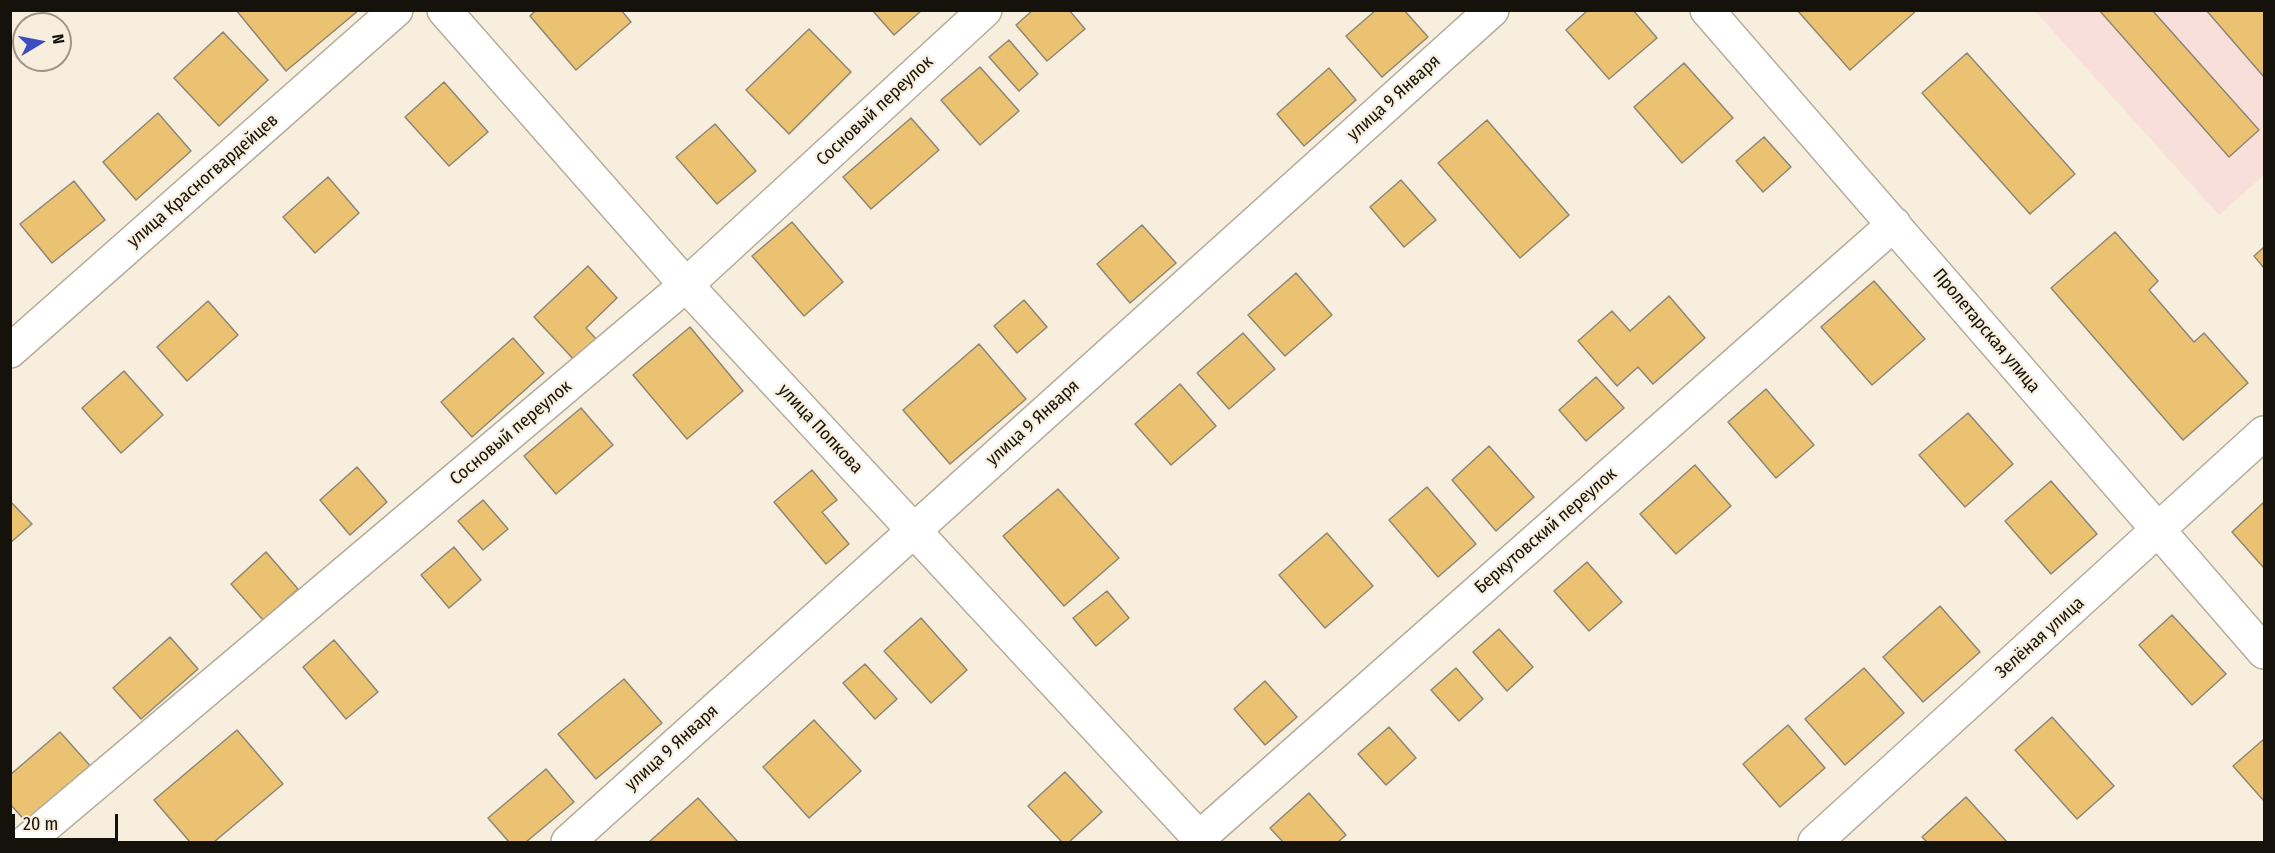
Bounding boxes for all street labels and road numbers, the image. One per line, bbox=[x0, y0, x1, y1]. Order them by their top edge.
street label: Сосновый переулок bbox=[812, 51, 938, 171]
street label: улица 9 Января bbox=[1343, 51, 1445, 145]
street label: улица Красногвардейцев bbox=[123, 110, 283, 252]
street label: Пролетарская улица bbox=[1928, 265, 2044, 397]
street label: Сосновый переулок bbox=[446, 376, 576, 490]
street label: улица 9 Января bbox=[982, 376, 1084, 470]
street label: улица Попкова bbox=[773, 380, 867, 478]
street label: Беркутовский переулок bbox=[1471, 463, 1621, 599]
street label: Зелёная улица bbox=[1991, 592, 2089, 684]
street label: улица 9 Января bbox=[621, 701, 723, 795]

